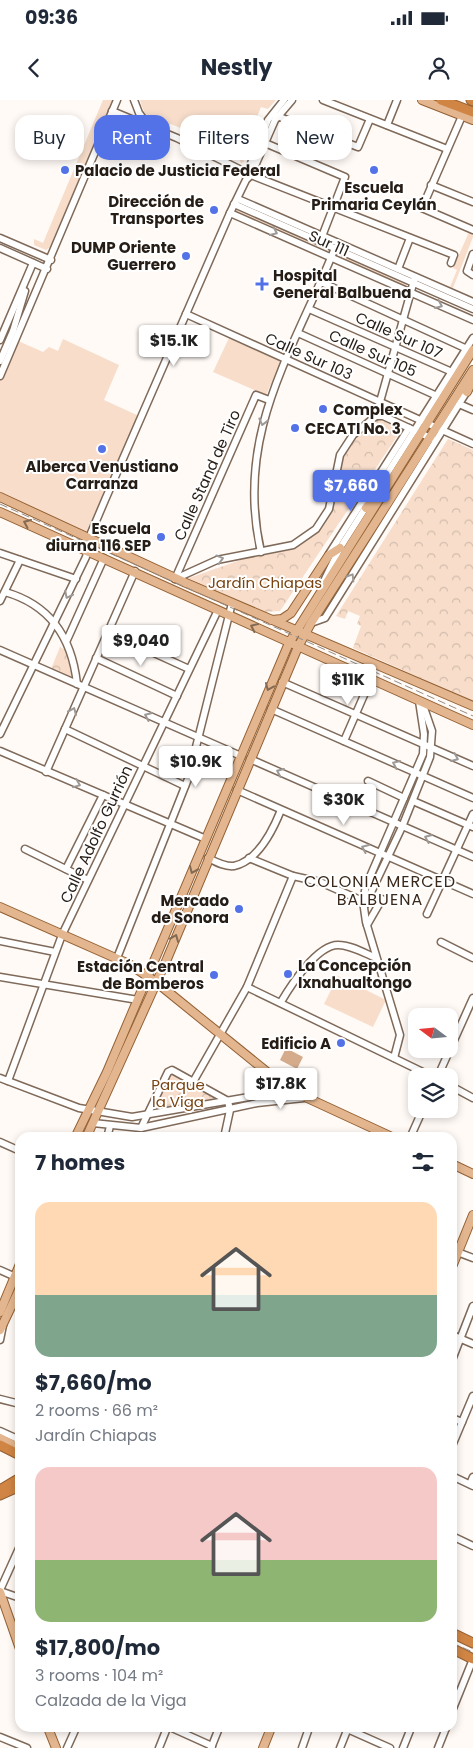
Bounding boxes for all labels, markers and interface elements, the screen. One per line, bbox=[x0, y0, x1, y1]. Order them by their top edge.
text: 09:36 bbox=[25, 4, 78, 31]
text: Nestly bbox=[201, 52, 272, 83]
icon: back bbox=[20, 54, 48, 82]
icon: person bbox=[425, 54, 453, 82]
chip: Buy bbox=[15, 115, 84, 160]
chip: Rent bbox=[94, 115, 170, 160]
chip: Filters bbox=[180, 115, 268, 160]
chip: New bbox=[278, 115, 352, 160]
place label: Palacio de Justicia Federal bbox=[75, 160, 280, 181]
marker: Palacio de Justicia Federal bbox=[59, 164, 71, 176]
marker: Escuela Primaria Ceylán bbox=[368, 164, 380, 176]
place label: Escuela Primaria Ceylán bbox=[311, 177, 437, 215]
place label: Dirección de Transportes bbox=[108, 191, 204, 229]
marker: Dirección de Transportes bbox=[208, 204, 220, 216]
street label: Sur 111 bbox=[305, 225, 353, 261]
one-way arrow bbox=[269, 226, 278, 237]
place label: DUMP Oriente Guerrero bbox=[71, 237, 176, 275]
marker: DUMP Oriente Guerrero bbox=[180, 250, 192, 262]
place label: Hospital General Balbuena bbox=[273, 265, 412, 303]
marker: Hospital General Balbuena bbox=[255, 277, 269, 291]
one-way arrow bbox=[434, 299, 443, 310]
street label: Calle Sur 107 bbox=[352, 307, 446, 363]
pin: $15.1K bbox=[133, 324, 215, 367]
street label: Calle Sur 105 bbox=[326, 324, 420, 382]
street label: Calle Sur 103 bbox=[262, 327, 356, 385]
text: $15.1K bbox=[150, 329, 198, 352]
place label: Complex bbox=[333, 399, 403, 420]
marker: Complex bbox=[317, 403, 329, 415]
street label: Calle Stand de Tiro bbox=[169, 406, 245, 544]
one-way arrow bbox=[258, 418, 269, 426]
place label: CECATI No. 3 bbox=[305, 418, 401, 439]
marker: CECATI No. 3 bbox=[289, 422, 301, 434]
marker: Alberca Venustiano Carranza bbox=[96, 443, 108, 455]
place label: Alberca Venustiano Carranza bbox=[26, 456, 179, 494]
pin: $7,660 bbox=[310, 470, 392, 512]
text: $7,660 bbox=[324, 474, 378, 497]
place label: Escuela diurna 116 SEP bbox=[46, 518, 151, 556]
one-way arrow bbox=[23, 519, 32, 530]
marker: Escuela diurna 116 SEP bbox=[155, 531, 167, 543]
one-way arrow bbox=[215, 555, 223, 565]
park label: Jardín Chiapas bbox=[208, 572, 322, 593]
one-way arrow bbox=[344, 573, 354, 582]
one-way arrow bbox=[64, 590, 74, 599]
one-way arrow bbox=[250, 622, 259, 633]
pin: $9,040 bbox=[100, 624, 182, 667]
text: $9,040 bbox=[113, 629, 169, 652]
pin: $11K bbox=[318, 664, 378, 706]
text: $11K bbox=[331, 668, 365, 691]
one-way arrow bbox=[265, 683, 275, 691]
one-way arrow bbox=[66, 707, 77, 716]
one-way arrow bbox=[144, 712, 153, 723]
pin: $10.9K bbox=[155, 746, 237, 788]
text: $10.9K bbox=[170, 750, 222, 773]
one-way arrow bbox=[450, 752, 459, 763]
one-way arrow bbox=[392, 760, 401, 771]
street label: Calle Adolfo Gurrión bbox=[55, 762, 137, 906]
one-way arrow bbox=[276, 769, 285, 779]
one-way arrow bbox=[72, 778, 81, 789]
pin: $30K bbox=[314, 784, 374, 826]
text: $30K bbox=[323, 788, 365, 811]
one-way arrow bbox=[424, 834, 433, 844]
one-way arrow bbox=[361, 843, 370, 854]
one-way arrow bbox=[189, 865, 200, 874]
district label: COLONIA MERCED BALBUENA bbox=[304, 870, 456, 911]
place label: Mercado de Sonora bbox=[151, 890, 229, 928]
marker: Mercado de Sonora bbox=[233, 903, 245, 915]
one-way arrow bbox=[170, 934, 180, 942]
place label: La Concepción Ixnahualtongo bbox=[298, 955, 412, 993]
place label: Estación Central de Bomberos bbox=[77, 956, 204, 994]
marker: La Concepción Ixnahualtongo bbox=[282, 968, 294, 980]
marker: Estación Central de Bomberos bbox=[208, 969, 220, 981]
north arrow bbox=[408, 1008, 458, 1058]
map controls bbox=[408, 1008, 458, 1118]
place label: Edificio A bbox=[261, 1033, 331, 1054]
marker: Edificio A bbox=[335, 1037, 347, 1049]
pin: $17.8K bbox=[240, 1068, 322, 1110]
button: layers bbox=[408, 1068, 458, 1118]
text: $17.8K bbox=[255, 1072, 307, 1095]
park label: Parque la Viga bbox=[151, 1074, 205, 1112]
text: 7 homes bbox=[35, 1148, 125, 1177]
icon: filters bbox=[409, 1148, 437, 1176]
icon: home bbox=[191, 1234, 281, 1324]
text: $7,660/mo bbox=[35, 1368, 152, 1397]
text: 2 rooms · 66 m² bbox=[35, 1399, 158, 1422]
text: Jardín Chiapas bbox=[35, 1424, 157, 1447]
icon: home bbox=[191, 1499, 281, 1589]
text: $17,800/mo bbox=[35, 1633, 160, 1662]
text: 3 rooms · 104 m² bbox=[35, 1664, 163, 1687]
text: Calzada de la Viga bbox=[35, 1689, 187, 1712]

